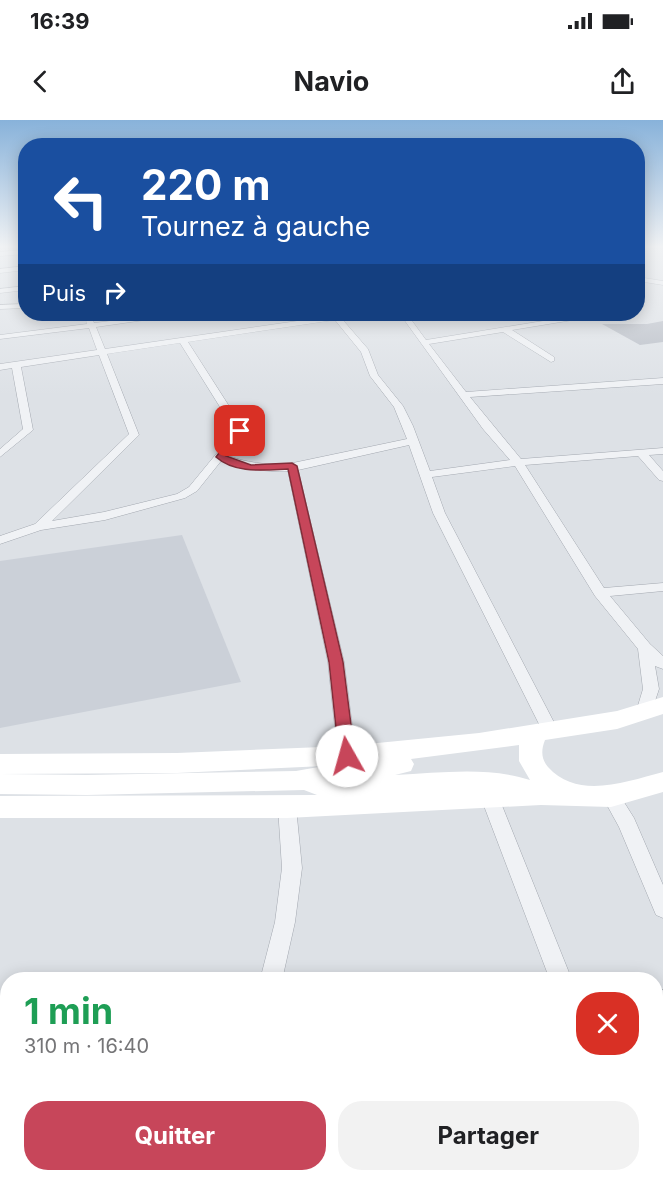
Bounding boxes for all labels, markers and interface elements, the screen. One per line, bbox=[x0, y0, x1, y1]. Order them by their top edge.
text: 16:39 bbox=[30, 8, 90, 34]
icon: back bbox=[24, 65, 57, 98]
text: Navio bbox=[294, 65, 369, 98]
icon: share bbox=[606, 65, 639, 98]
text: 220 m bbox=[141, 159, 271, 210]
icon: left bbox=[42, 162, 120, 240]
text: Tournez à gauche bbox=[141, 210, 370, 243]
icon: right bbox=[98, 276, 131, 309]
text: Puis bbox=[42, 280, 86, 306]
pin bbox=[214, 405, 265, 456]
icon: arrive bbox=[223, 414, 256, 447]
position arrow bbox=[315, 724, 379, 788]
text: 1 min bbox=[24, 989, 113, 1033]
button: close bbox=[576, 992, 639, 1055]
text: 310 m · 16:40 bbox=[24, 1034, 149, 1058]
button: Quitter bbox=[24, 1101, 326, 1170]
button: Partager bbox=[338, 1101, 639, 1170]

